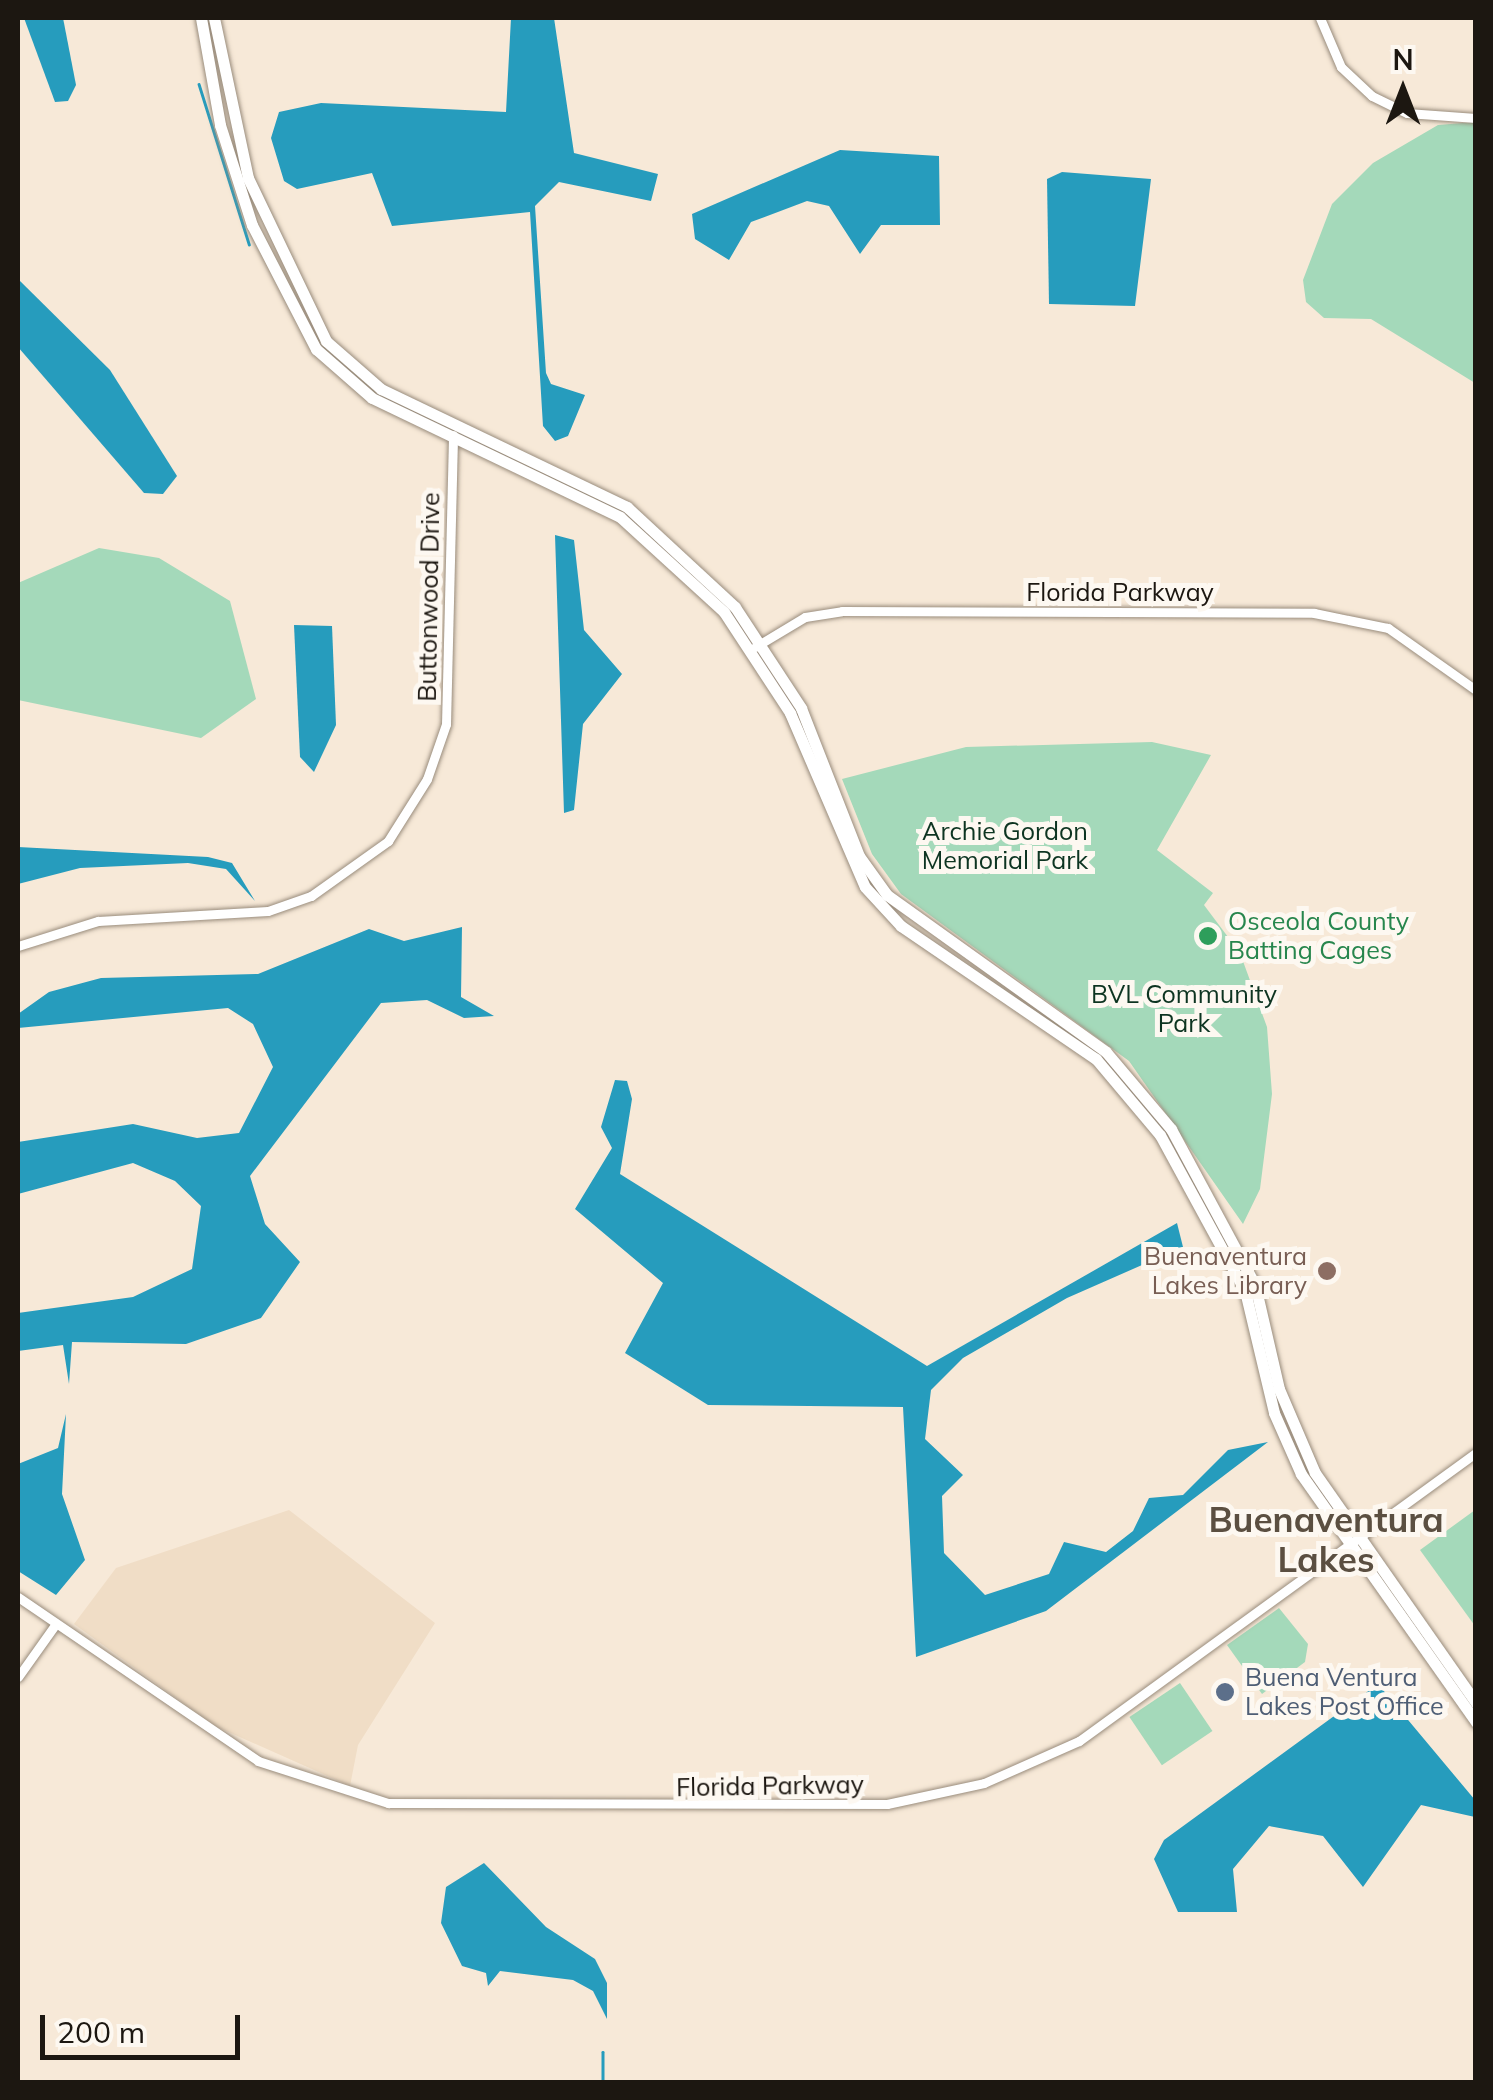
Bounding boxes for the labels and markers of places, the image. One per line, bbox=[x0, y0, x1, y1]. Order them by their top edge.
place label: Osceola County Batting Cages bbox=[1228, 907, 1409, 966]
marker: Osceola County Batting Cages bbox=[1197, 925, 1219, 947]
place label: Buenaventura Lakes Library bbox=[1144, 1242, 1307, 1301]
marker: Buenaventura Lakes Library bbox=[1316, 1260, 1338, 1282]
place label: Buena Ventura Lakes Post Office bbox=[1245, 1663, 1444, 1722]
marker: Buena Ventura Lakes Post Office bbox=[1214, 1681, 1236, 1703]

